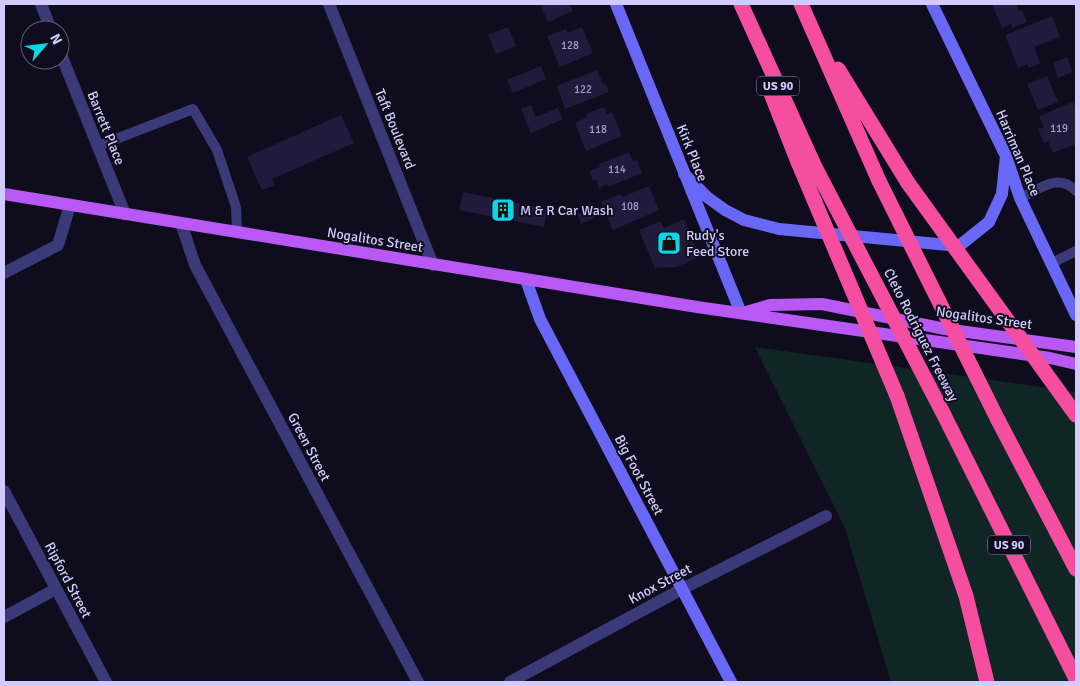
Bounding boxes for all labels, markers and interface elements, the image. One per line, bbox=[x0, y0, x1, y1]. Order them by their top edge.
north arrow bbox=[20, 20, 70, 70]
text: N bbox=[46, 31, 66, 47]
house number: 128 bbox=[561, 39, 579, 52]
road number: US 90 bbox=[757, 76, 799, 95]
house number: 122 bbox=[574, 83, 592, 96]
street label: Taft Boulevard bbox=[371, 86, 419, 172]
street label: Barrett Place bbox=[83, 89, 129, 167]
street label: Harriman Place bbox=[992, 107, 1044, 199]
street label: Kirk Place bbox=[673, 122, 711, 184]
house number: 119 bbox=[1050, 122, 1068, 135]
house number: 118 bbox=[589, 123, 607, 136]
house number: 114 bbox=[608, 163, 626, 176]
building icon: M & R Car Wash bbox=[490, 197, 516, 223]
house number: 108 bbox=[621, 200, 639, 213]
place label: M & R Car Wash bbox=[520, 202, 614, 219]
street label: Nogalitos Street bbox=[326, 224, 424, 256]
place label: Rudy's Feed Store bbox=[686, 227, 749, 260]
shop icon: Rudy's Feed Store bbox=[656, 230, 682, 256]
street label: Cleto Rodriguez Freeway bbox=[880, 266, 962, 405]
street label: Nogalitos Street bbox=[935, 303, 1033, 333]
street label: Green Street bbox=[284, 410, 334, 484]
street label: Big Foot Street bbox=[611, 432, 667, 518]
road number: US 90 bbox=[988, 536, 1030, 554]
street label: Ripford Street bbox=[41, 539, 95, 621]
street label: Knox Street bbox=[626, 560, 695, 608]

